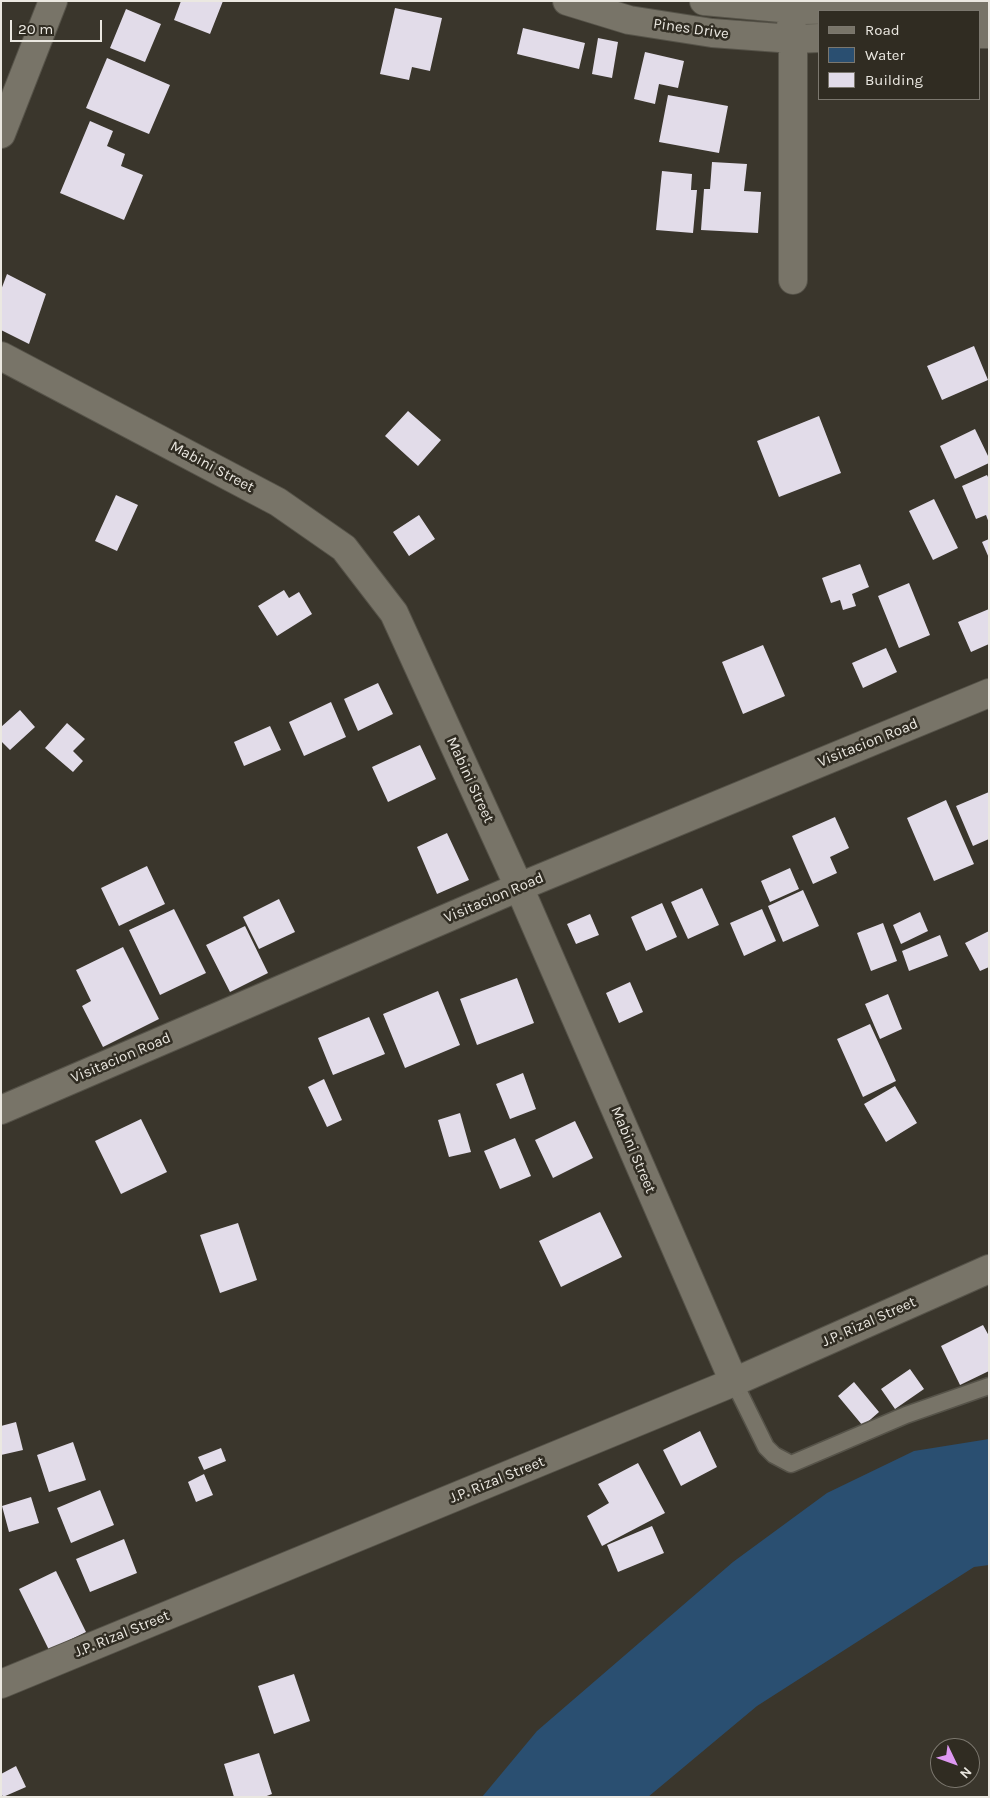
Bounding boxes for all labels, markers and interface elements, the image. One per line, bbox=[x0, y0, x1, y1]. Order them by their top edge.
scale bar bbox=[12, 10, 105, 42]
legend bbox=[818, 10, 980, 100]
street label: Pines Drive bbox=[652, 15, 730, 43]
text: 20 m bbox=[18, 20, 53, 38]
text: Road bbox=[865, 21, 900, 39]
text: Water bbox=[865, 46, 905, 64]
text: Building bbox=[865, 71, 923, 89]
street label: Mabini Street bbox=[167, 437, 257, 497]
street label: Visitacion Road bbox=[815, 715, 921, 771]
street label: Mabini Street bbox=[442, 734, 498, 826]
street label: Visitacion Road bbox=[441, 869, 547, 927]
street label: Visitacion Road bbox=[68, 1029, 174, 1087]
street label: Mabini Street bbox=[607, 1104, 659, 1196]
street label: J.P. Rizal Street bbox=[819, 1293, 919, 1351]
street label: J.P. Rizal Street bbox=[447, 1453, 547, 1507]
street label: J.P. Rizal Street bbox=[72, 1607, 172, 1661]
north arrow bbox=[930, 1738, 980, 1788]
text: N bbox=[956, 1763, 975, 1782]

